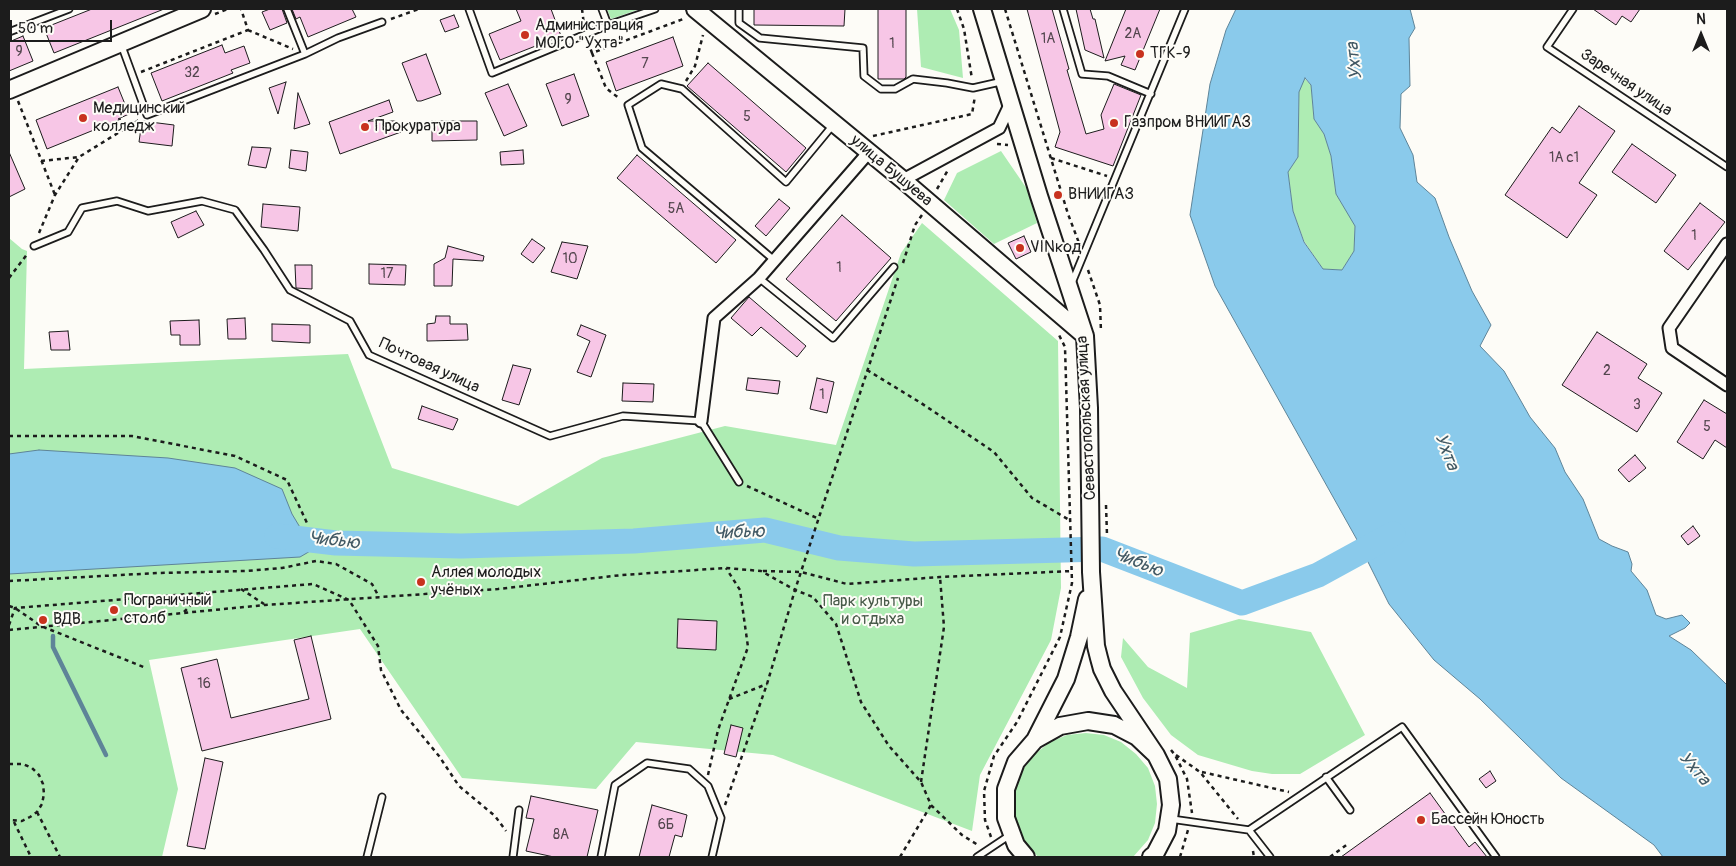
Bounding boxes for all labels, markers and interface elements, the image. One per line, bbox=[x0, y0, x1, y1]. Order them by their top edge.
scale bar bbox=[12, 10, 115, 42]
north arrow bbox=[1676, 10, 1726, 60]
text: N bbox=[1696, 11, 1706, 28]
place label: Администрация МОГО "Ухта" bbox=[535, 16, 643, 54]
text: 50 m bbox=[18, 19, 53, 38]
house number: 2А bbox=[1125, 26, 1141, 42]
marker: Администрация МОГО "Ухта" bbox=[519, 29, 531, 41]
house number: 1А bbox=[1041, 31, 1055, 47]
house number: 1 bbox=[889, 36, 895, 52]
water label: Ухта bbox=[1342, 41, 1368, 81]
house number: 9 bbox=[15, 44, 23, 60]
place label: ТГК-9 bbox=[1150, 44, 1191, 64]
street label: Заречная улица bbox=[1576, 45, 1676, 121]
marker: ТГК-9 bbox=[1134, 48, 1146, 60]
house number: 7 bbox=[641, 56, 649, 72]
house number: 32 bbox=[184, 65, 200, 81]
house number: 9 bbox=[564, 92, 572, 108]
place label: Медицинский колледж bbox=[93, 99, 185, 137]
house number: 5 bbox=[743, 109, 751, 125]
marker: Медицинский колледж bbox=[77, 112, 89, 124]
place label: Газпром ВНИИГАЗ bbox=[1124, 113, 1251, 133]
place label: Прокуратура bbox=[375, 117, 461, 137]
marker: Газпром ВНИИГАЗ bbox=[1108, 117, 1120, 129]
marker: Прокуратура bbox=[359, 121, 371, 133]
street label: улица Бушуева bbox=[846, 131, 936, 211]
house number: 1А с1 bbox=[1549, 150, 1579, 166]
place label: ВНИИГАЗ bbox=[1068, 185, 1134, 205]
marker: ВНИИГАЗ bbox=[1052, 189, 1064, 201]
house number: 5А bbox=[668, 201, 684, 217]
house number: 1 bbox=[1691, 228, 1697, 244]
place label: VINкод bbox=[1030, 238, 1081, 258]
marker: VINкод bbox=[1014, 242, 1026, 254]
house number: 10 bbox=[562, 251, 578, 267]
house number: 1 bbox=[836, 260, 842, 276]
house number: 17 bbox=[381, 266, 393, 282]
street label: Почтовая улица bbox=[376, 334, 482, 398]
street label: Севастопольская улица bbox=[1073, 335, 1101, 501]
house number: 2 bbox=[1603, 363, 1611, 379]
house number: 1 bbox=[819, 387, 825, 403]
house number: 3 bbox=[1633, 397, 1641, 413]
house number: 5 bbox=[1703, 419, 1711, 435]
water label: Ухта bbox=[1429, 431, 1463, 473]
water label: Чибью bbox=[713, 521, 765, 545]
water label: Чибью bbox=[307, 528, 361, 554]
water label: Чибью bbox=[1110, 544, 1166, 582]
place label: Аллея молодых учёных bbox=[431, 563, 541, 601]
marker: Аллея молодых учёных bbox=[415, 576, 427, 588]
place label: Пограничный столб bbox=[124, 591, 212, 629]
park label: Парк культуры и отдыха bbox=[823, 592, 923, 630]
marker: Пограничный столб bbox=[108, 604, 120, 616]
place label: ВДВ bbox=[53, 610, 81, 630]
marker: ВДВ bbox=[37, 614, 49, 626]
house number: 16 bbox=[197, 676, 211, 692]
water label: Ухта bbox=[1674, 748, 1714, 790]
place label: Бассейн Юность bbox=[1431, 810, 1545, 830]
marker: Бассейн Юность bbox=[1415, 814, 1427, 826]
house number: 6Б bbox=[658, 817, 674, 833]
house number: 8А bbox=[553, 827, 569, 843]

